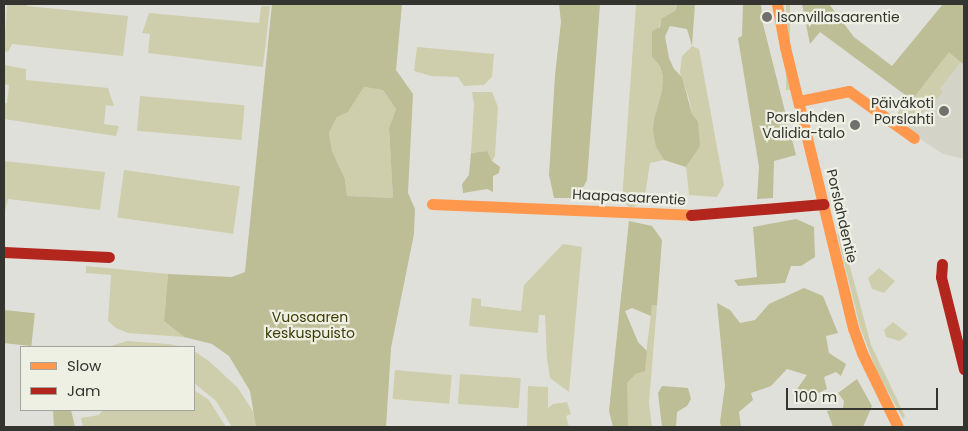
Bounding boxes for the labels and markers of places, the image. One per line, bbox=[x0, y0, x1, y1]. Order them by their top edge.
place label: Isonvillasaarentie bbox=[777, 9, 900, 25]
marker: Isonvillasaarentie bbox=[761, 11, 773, 23]
place label: Päiväkoti Porslahti bbox=[871, 95, 934, 128]
marker: Päiväkoti Porslahti bbox=[938, 105, 950, 117]
place label: Porslahden Validia-talo bbox=[762, 109, 845, 142]
marker: Porslahden Validia-talo bbox=[849, 119, 861, 131]

